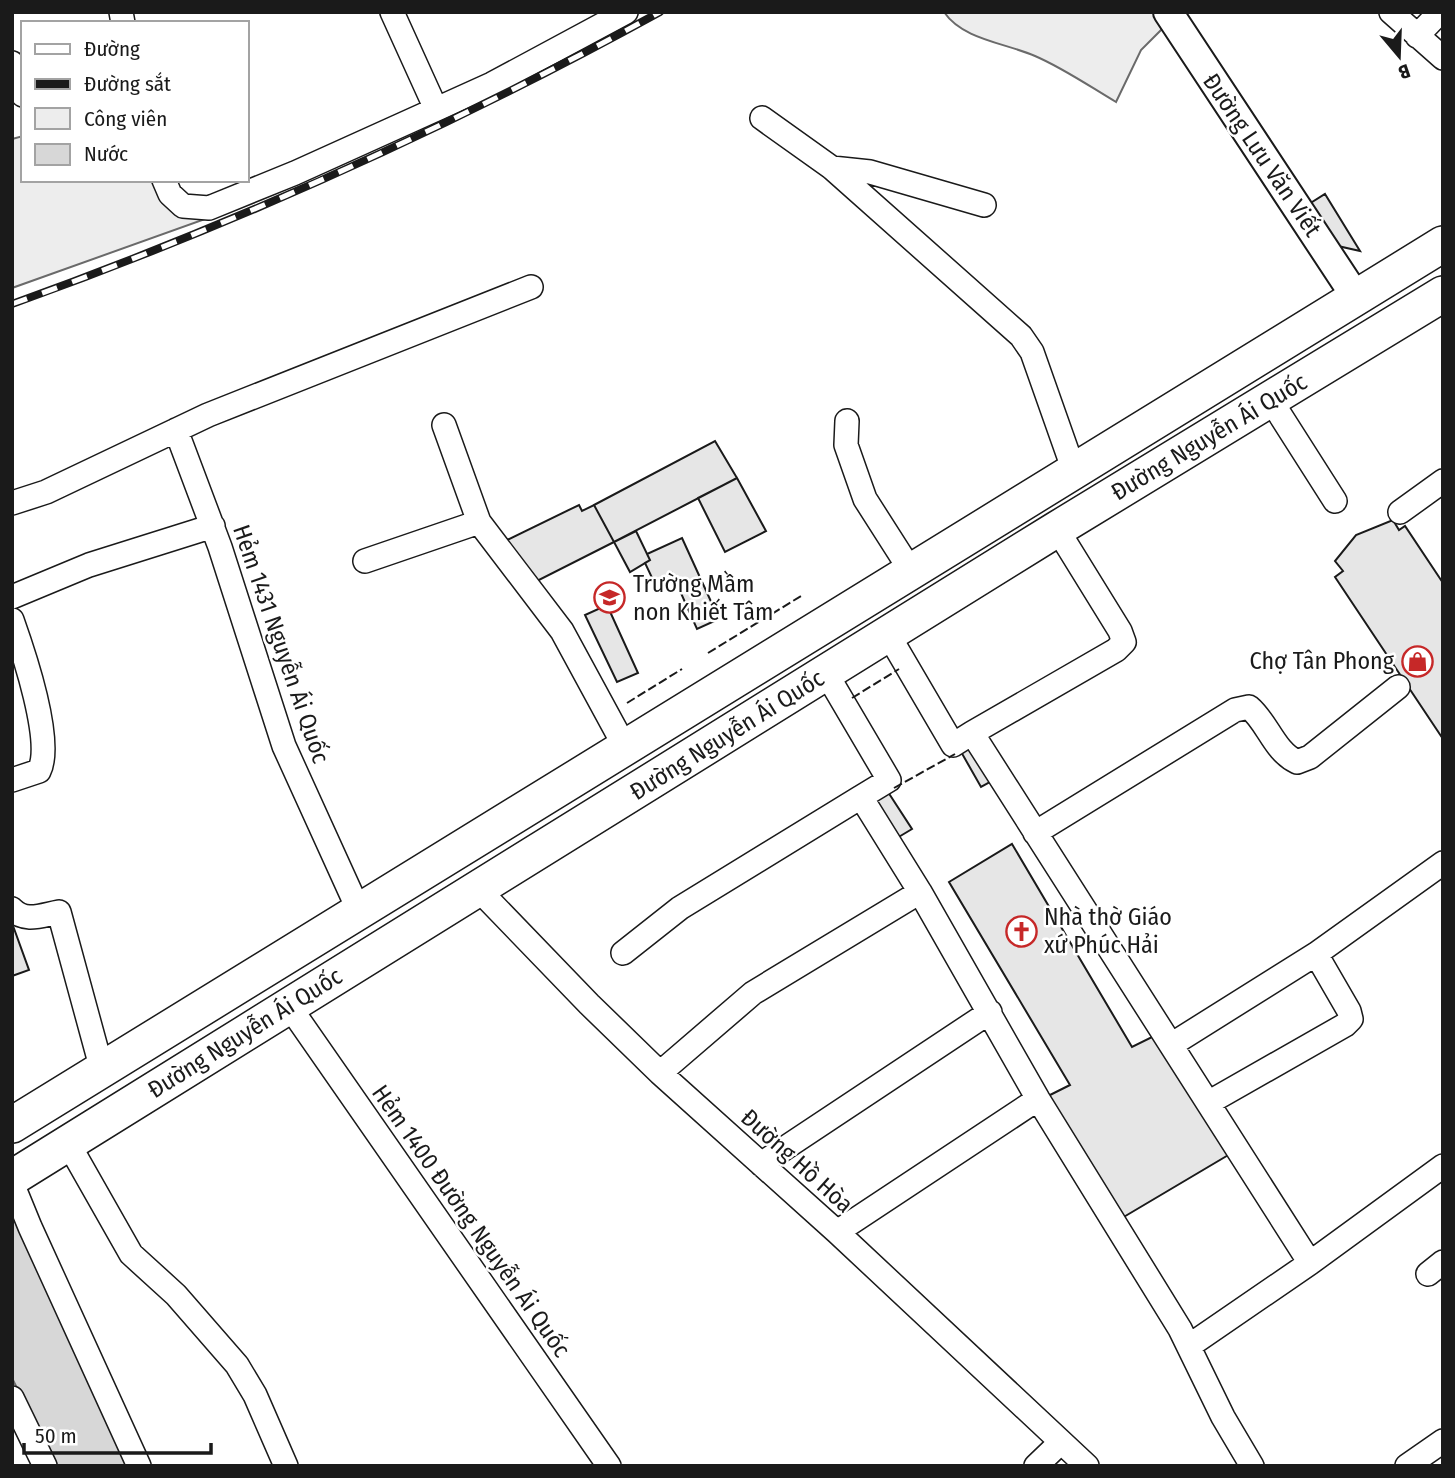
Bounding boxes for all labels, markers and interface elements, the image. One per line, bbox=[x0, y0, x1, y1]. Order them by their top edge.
legend bbox=[21, 21, 248, 182]
north arrow bbox=[1364, 21, 1434, 91]
text: Đường bbox=[84, 36, 140, 62]
text: B bbox=[1395, 59, 1413, 84]
street label: Đường Lưu Văn Viết bbox=[1197, 68, 1327, 242]
text: Đường sắt bbox=[84, 71, 171, 97]
text: Công viên bbox=[84, 106, 167, 132]
text: Nước bbox=[84, 141, 128, 167]
street label: Đường Nguyễn Ái Quốc bbox=[1106, 367, 1312, 507]
street label: Hẻm 1431 Nguyễn Ái Quốc bbox=[227, 521, 336, 767]
place label: Trường Mầm non Khiết Tâm bbox=[633, 570, 773, 626]
school or university icon: Trường Mầm non Khiết Tâm bbox=[593, 581, 627, 615]
shop icon: Chợ Tân Phong bbox=[1400, 644, 1434, 678]
place label: Chợ Tân Phong bbox=[1250, 647, 1395, 675]
street label: Đường Nguyễn Ái Quốc bbox=[624, 663, 829, 806]
place label: Nhà thờ Giáo xứ Phúc Hải bbox=[1044, 903, 1172, 959]
church icon: Nhà thờ Giáo xứ Phúc Hải bbox=[1004, 914, 1038, 948]
street label: Đường Nguyễn Ái Quốc bbox=[142, 961, 347, 1104]
street label: Hẻm 1400 Đường Nguyễn Ái Quốc bbox=[366, 1079, 577, 1362]
street label: Đường Hồ Hòa bbox=[735, 1103, 859, 1219]
scale bar bbox=[24, 1412, 212, 1456]
text: 50 m bbox=[35, 1423, 77, 1449]

